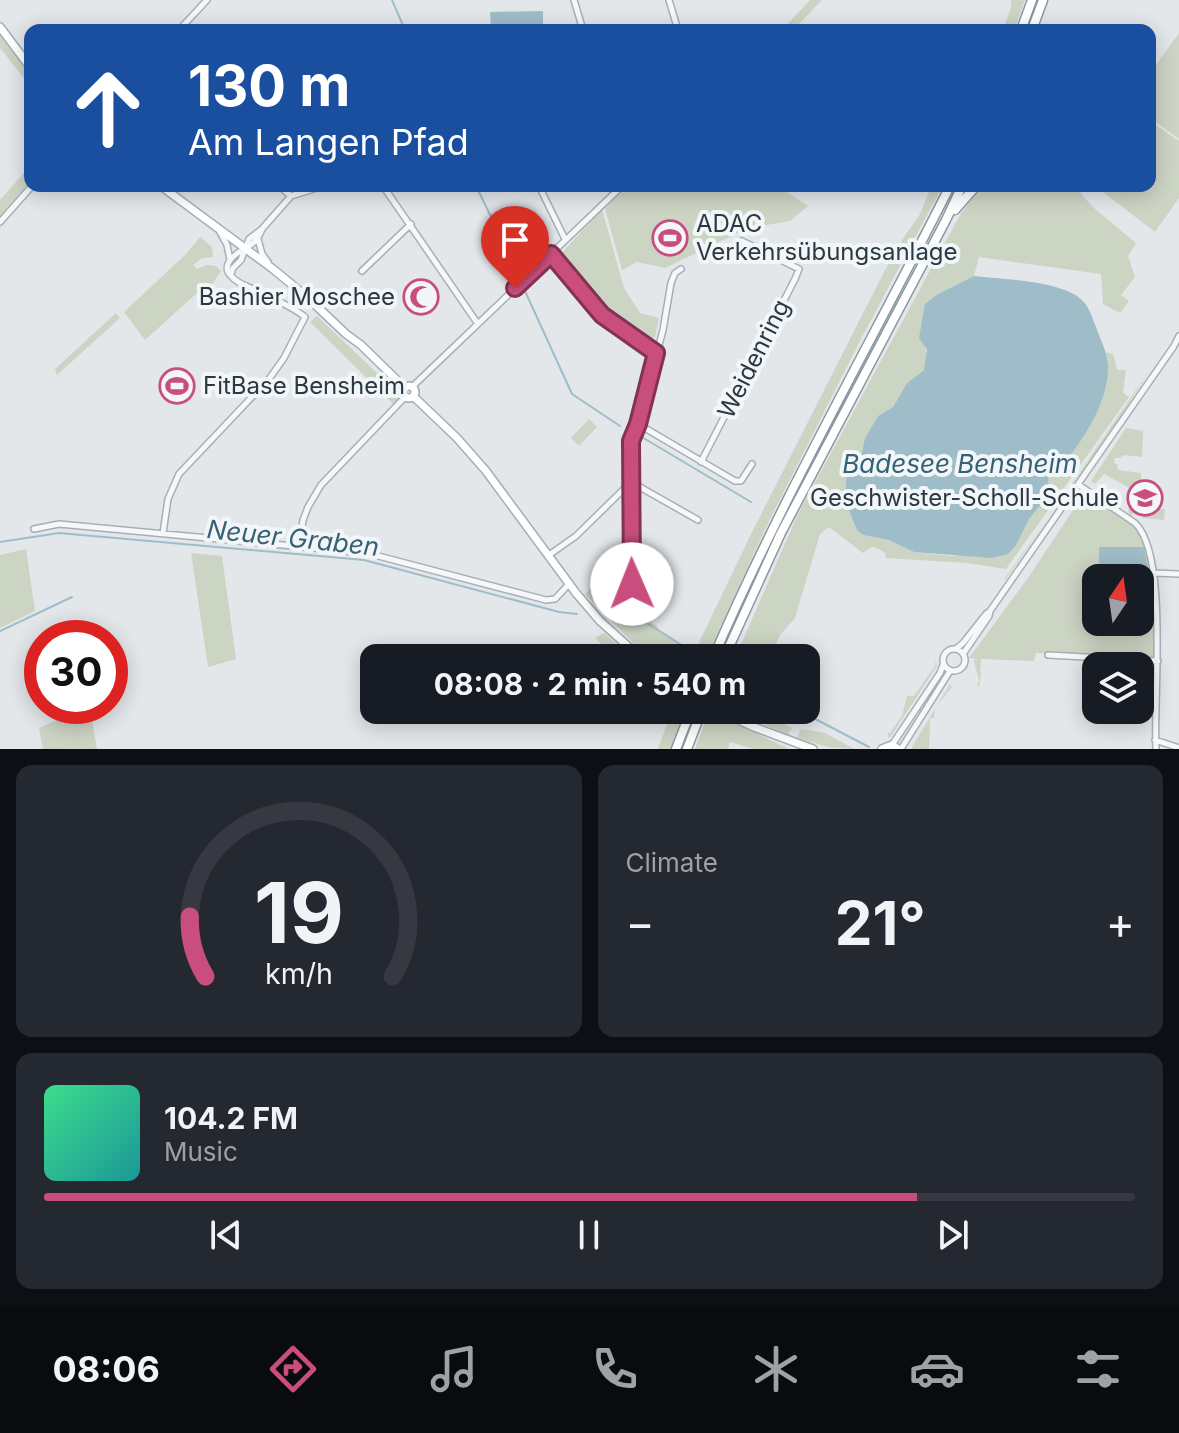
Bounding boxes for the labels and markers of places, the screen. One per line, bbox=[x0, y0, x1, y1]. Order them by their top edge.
pin bbox=[481, 206, 549, 288]
place label: ADAC Verkehrsübungsanlage bbox=[696, 209, 958, 266]
sports icon: ADAC Verkehrsübungsanlage bbox=[651, 219, 689, 257]
mosque icon: Bashier Moschee bbox=[402, 278, 440, 316]
place label: Bashier Moschee bbox=[199, 282, 395, 311]
sports icon: FitBase Bensheim bbox=[158, 367, 196, 405]
place label: FitBase Bensheim bbox=[203, 371, 405, 400]
school or university icon: Geschwister-Scholl-Schule bbox=[1126, 479, 1164, 517]
place label: Geschwister-Scholl-Schule bbox=[810, 483, 1119, 512]

